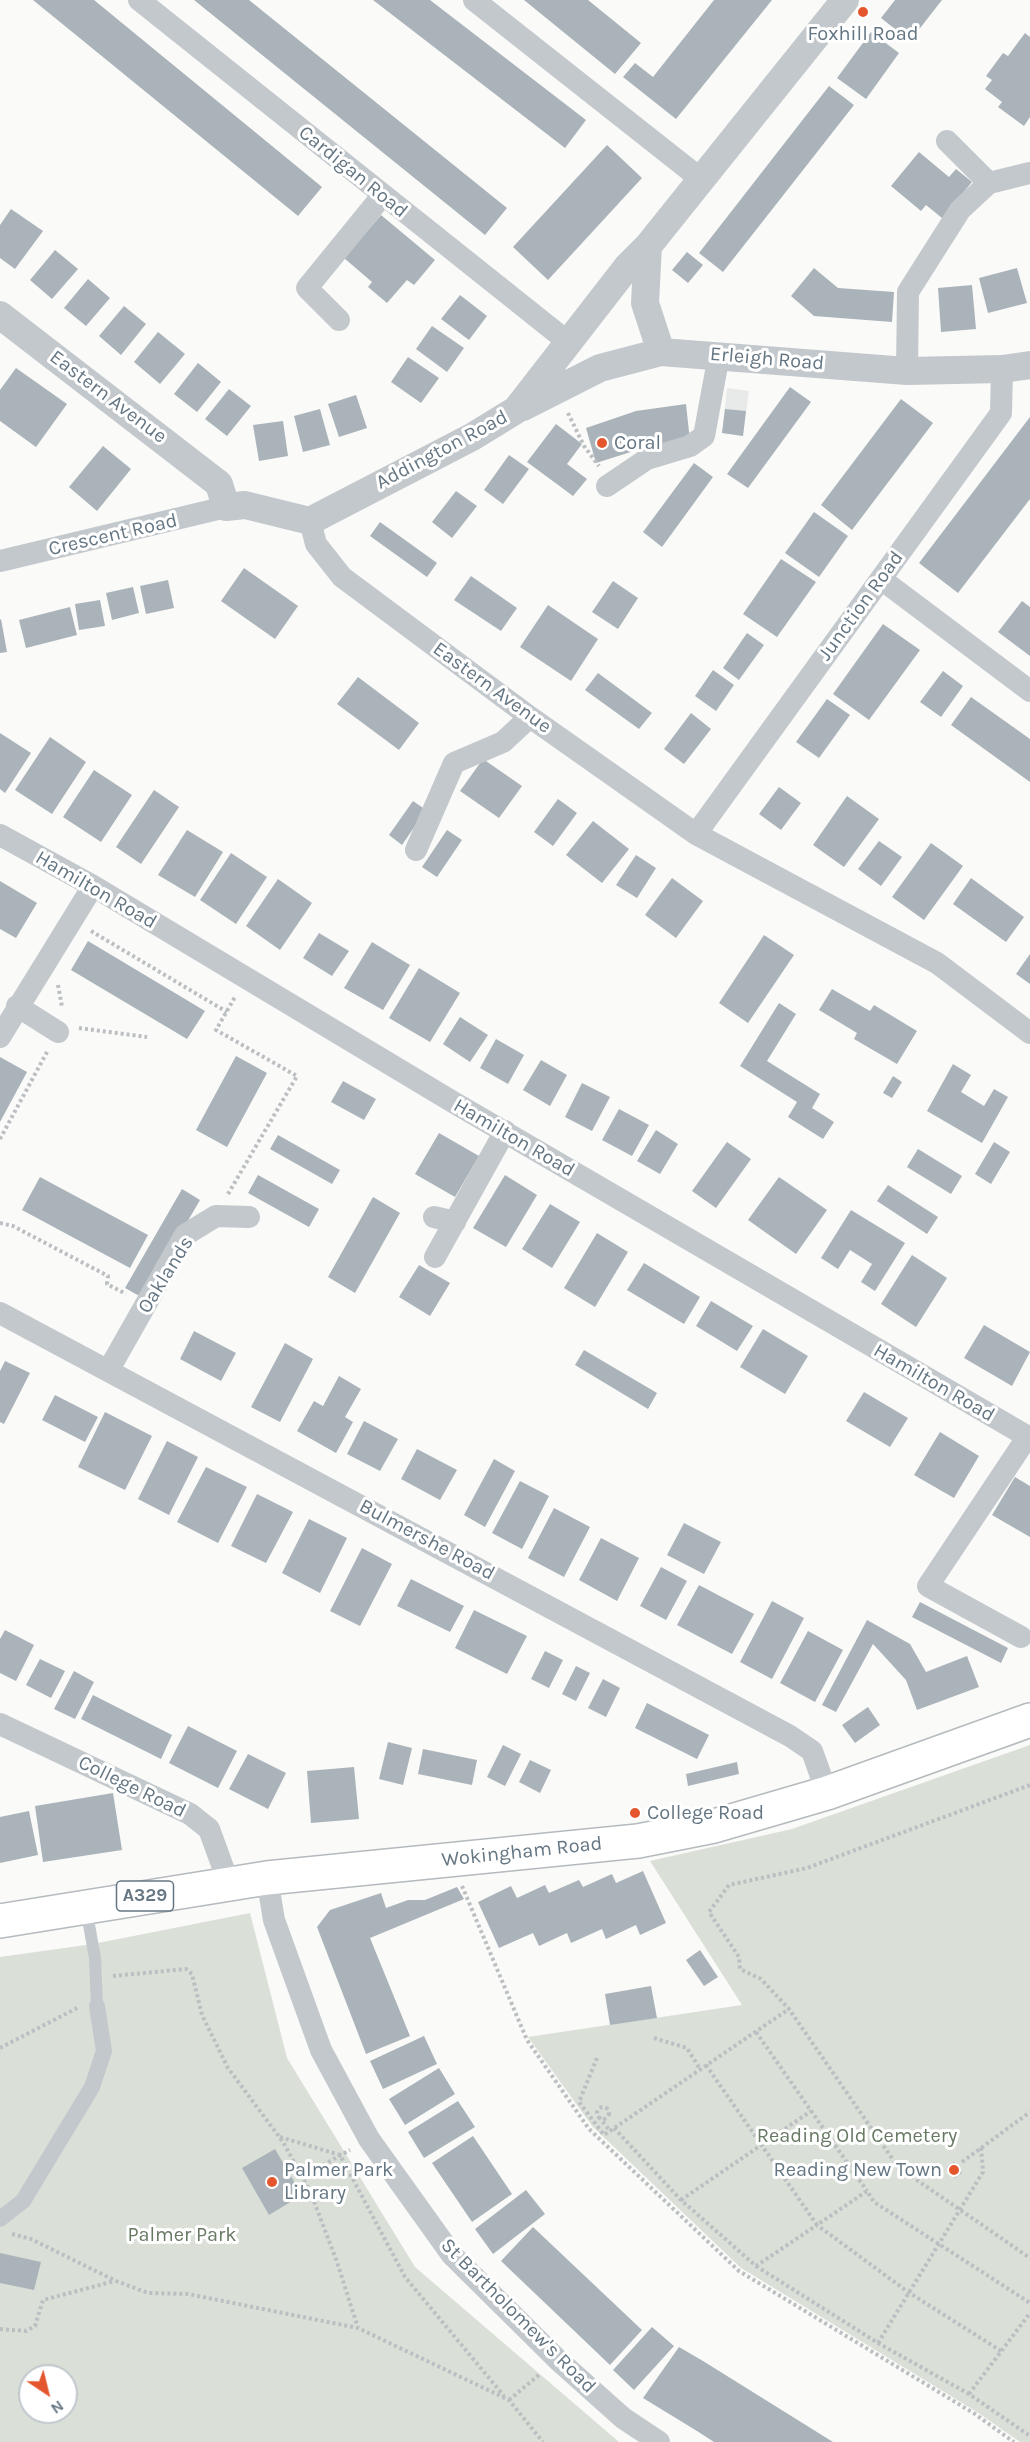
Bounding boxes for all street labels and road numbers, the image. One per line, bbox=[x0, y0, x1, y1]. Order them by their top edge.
street label: Cardigan Road bbox=[294, 121, 412, 223]
street label: Erleigh Road bbox=[709, 342, 825, 376]
street label: Eastern Avenue bbox=[45, 345, 171, 449]
street label: Addington Road bbox=[372, 405, 512, 495]
street label: Crescent Road bbox=[46, 509, 180, 561]
street label: Junction Road bbox=[813, 546, 909, 666]
street label: Eastern Avenue bbox=[428, 637, 556, 739]
street label: Hamilton Road bbox=[31, 846, 161, 934]
street label: Hamilton Road bbox=[449, 1094, 579, 1182]
street label: Oaklands bbox=[133, 1232, 199, 1318]
street label: Hamilton Road bbox=[869, 1339, 999, 1427]
street label: Bulmershe Road bbox=[355, 1494, 499, 1586]
street label: College Road bbox=[74, 1751, 190, 1823]
street label: Wokingham Road bbox=[441, 1832, 603, 1872]
road number: A329 bbox=[116, 1881, 174, 1911]
street label: St Bartholomew's Road bbox=[435, 2233, 601, 2399]

